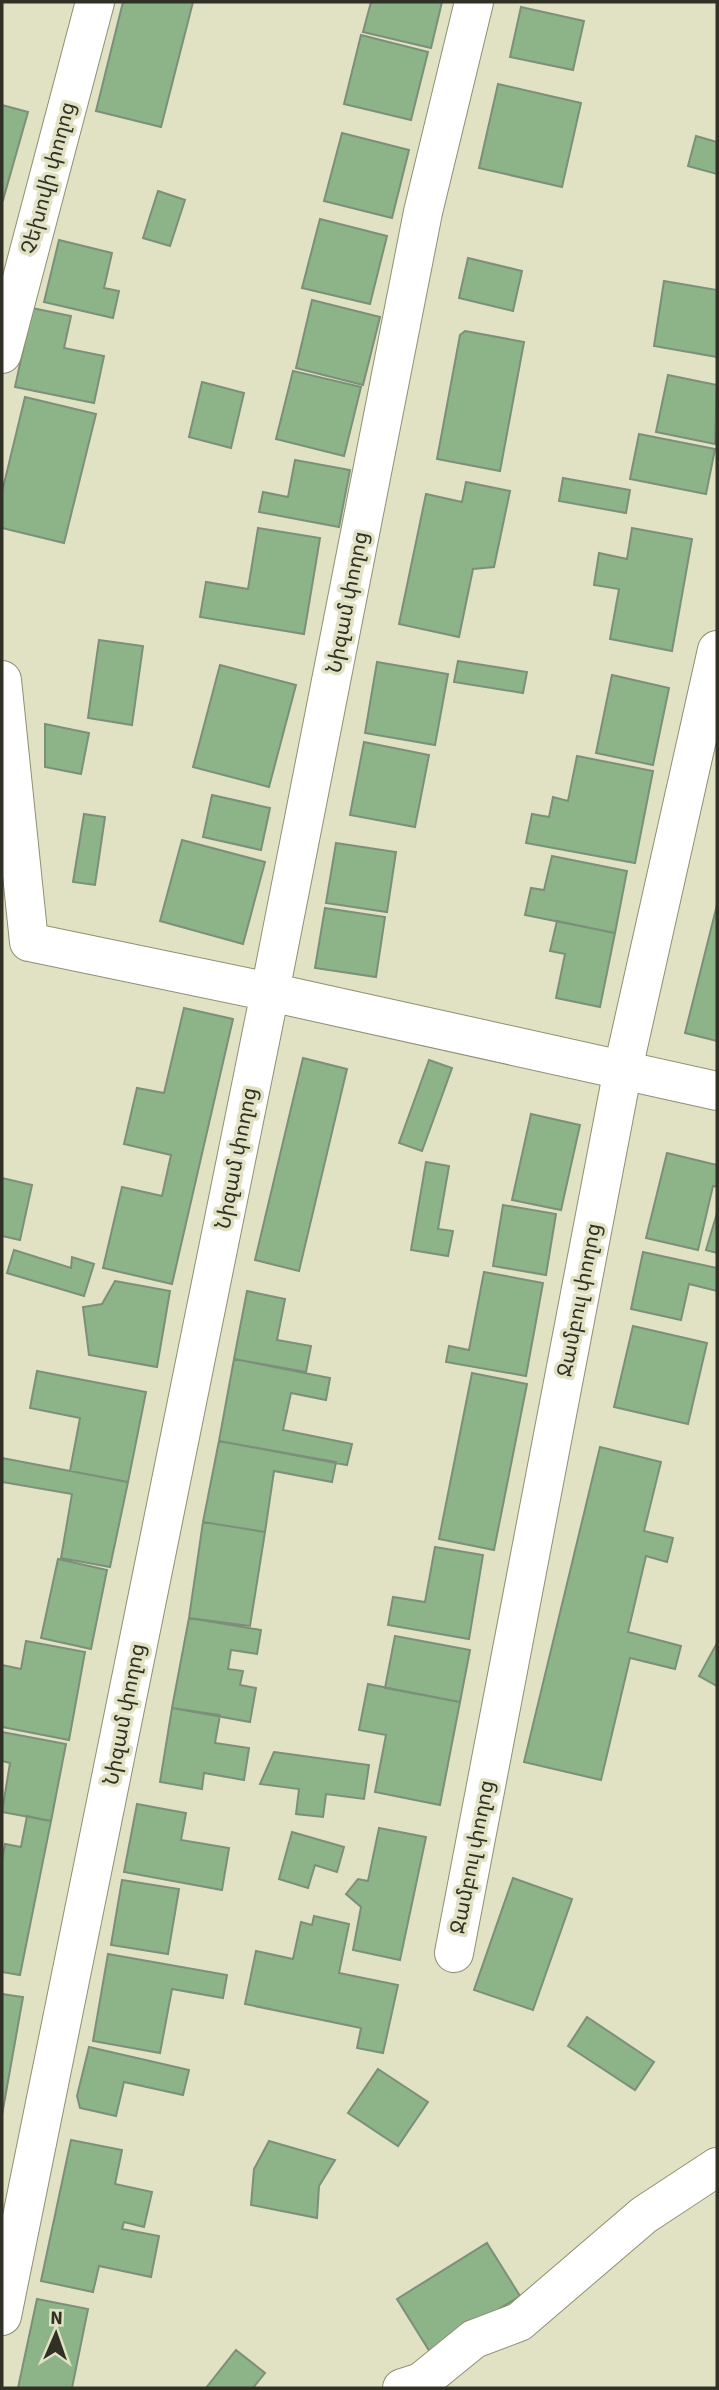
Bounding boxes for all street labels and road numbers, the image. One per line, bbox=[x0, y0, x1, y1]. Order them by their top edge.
street label: Չեխովի փողոց bbox=[13, 98, 83, 258]
street label: Նիզամ փողոց bbox=[319, 529, 375, 675]
street label: Նիզամ փողոց bbox=[208, 1085, 264, 1231]
street label: Ջամբուլ փողոց bbox=[549, 1221, 609, 1379]
street label: Նիզամ փողոց bbox=[96, 1641, 152, 1787]
street label: Ջամբուլ փողոց bbox=[442, 1778, 502, 1936]

